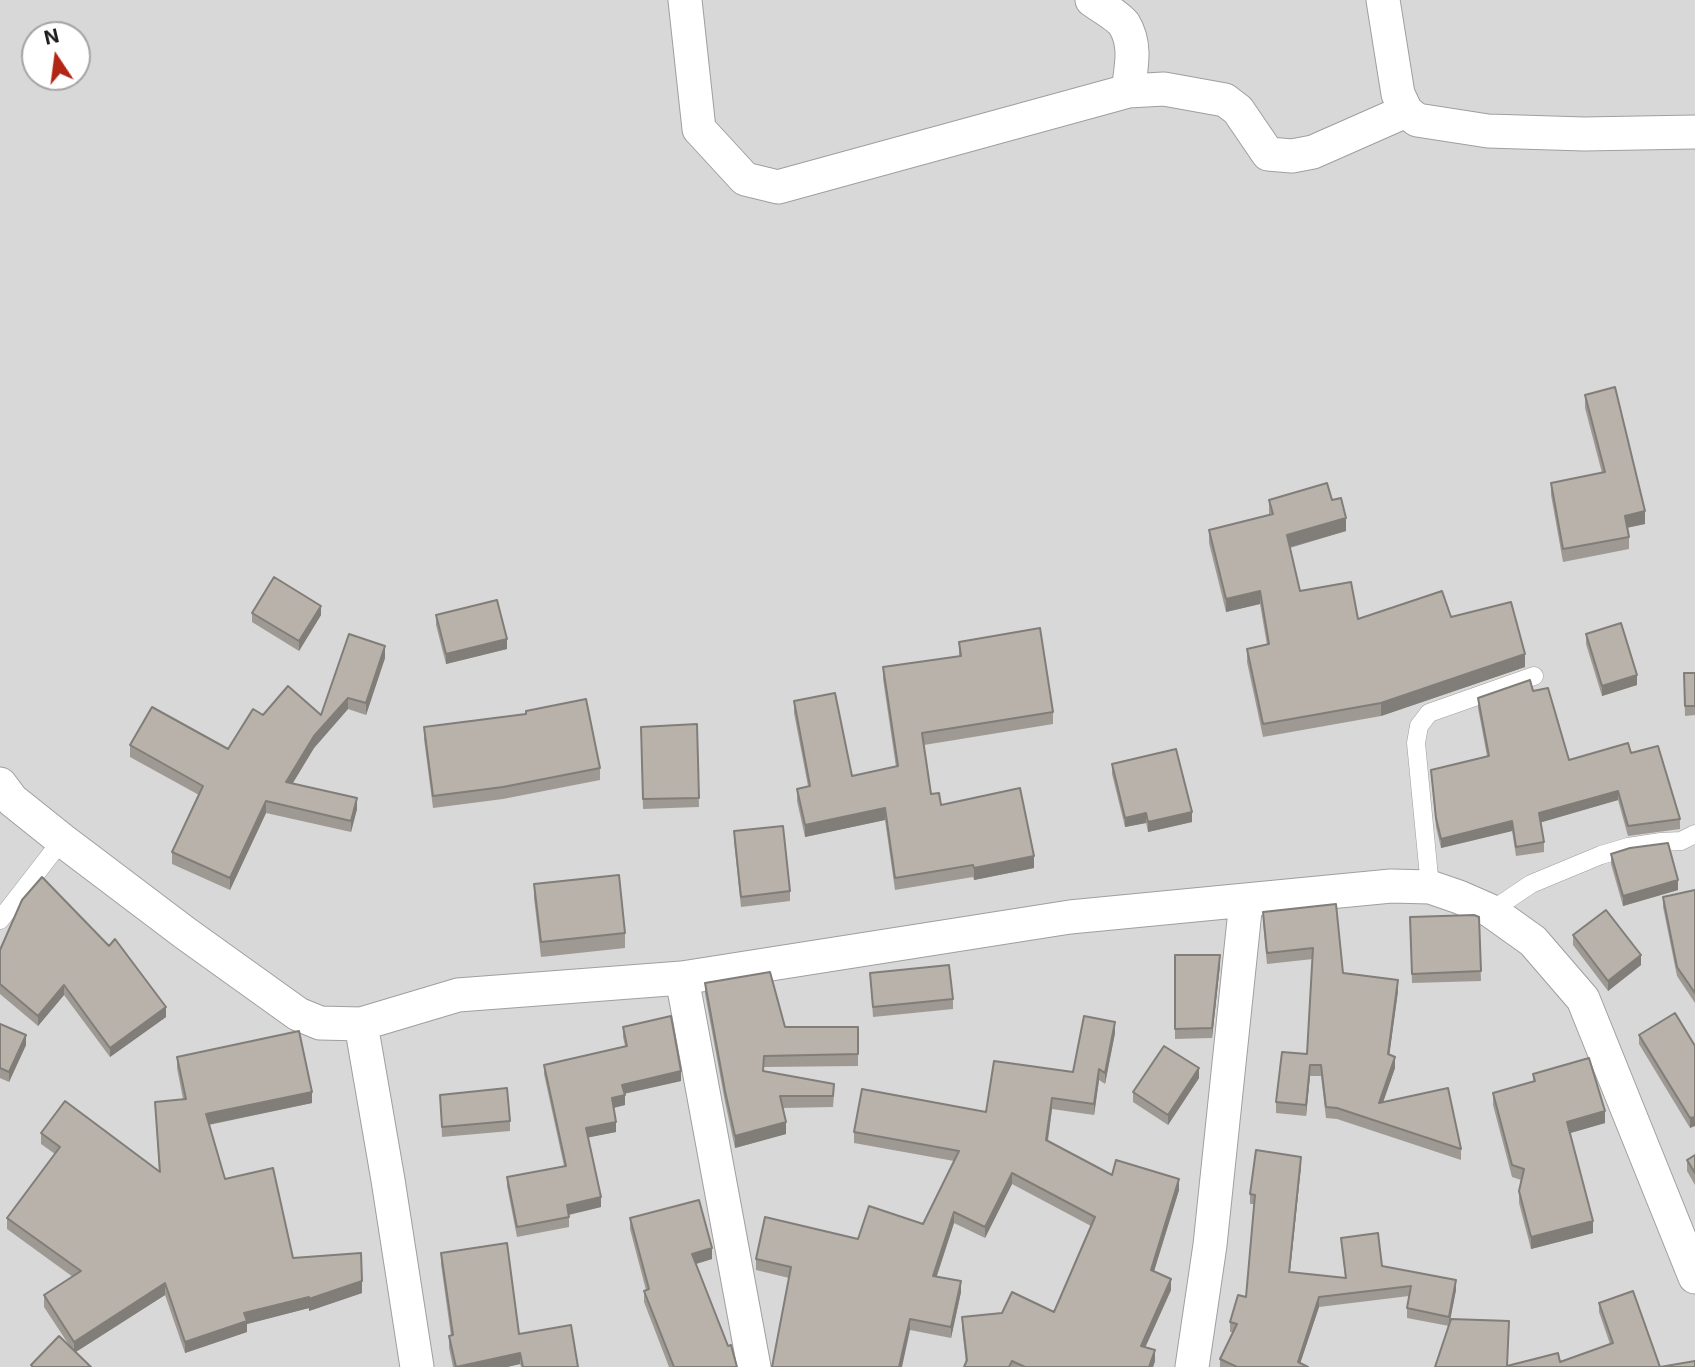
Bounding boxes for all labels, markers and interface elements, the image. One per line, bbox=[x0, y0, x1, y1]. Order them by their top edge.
north arrow bbox=[21, 21, 91, 91]
text: N bbox=[42, 24, 61, 50]

